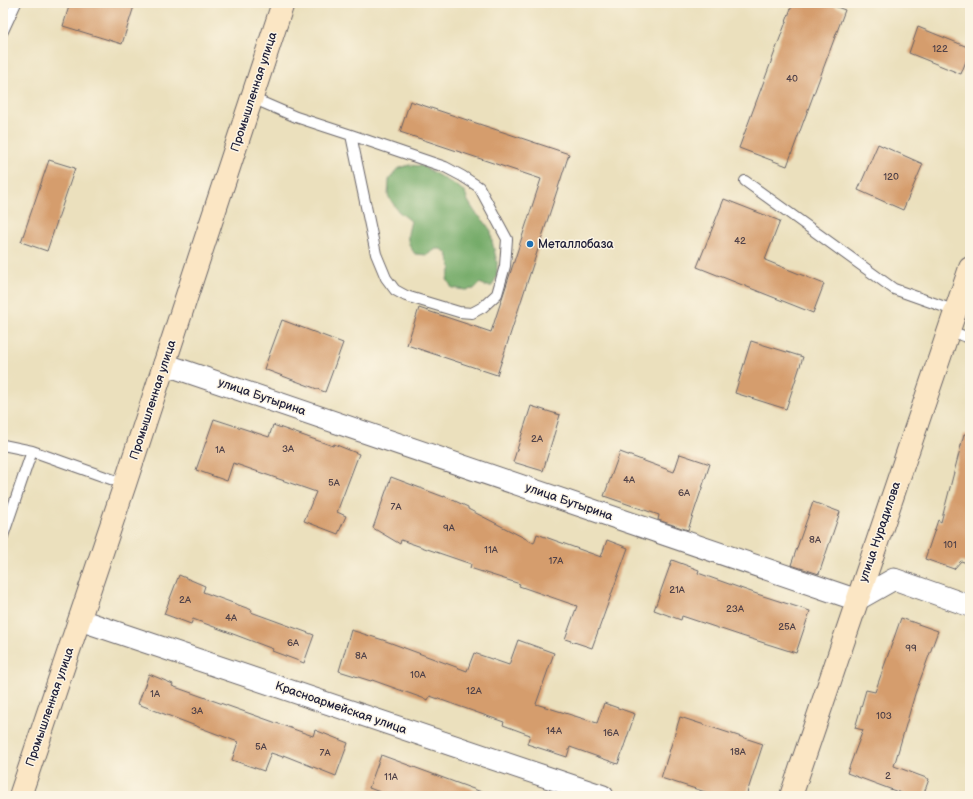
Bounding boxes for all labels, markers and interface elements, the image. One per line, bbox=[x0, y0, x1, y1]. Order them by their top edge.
street label: Промышленная улица bbox=[228, 30, 280, 154]
house number: 122 bbox=[932, 43, 948, 55]
house number: 40 bbox=[786, 73, 798, 85]
house number: 120 bbox=[883, 171, 899, 183]
house number: 42 bbox=[734, 235, 746, 247]
place label: Металлобаза bbox=[538, 237, 614, 252]
marker: Металлобаза bbox=[525, 239, 535, 249]
street label: Промышленная улица bbox=[127, 338, 179, 462]
street label: улица Бутырина bbox=[216, 375, 308, 419]
house number: 2А bbox=[531, 433, 544, 445]
house number: 3А bbox=[282, 443, 295, 455]
house number: 1А bbox=[215, 444, 226, 456]
house number: 4А bbox=[623, 474, 636, 486]
house number: 5А bbox=[328, 477, 341, 489]
street label: улица Бутырина bbox=[523, 480, 615, 524]
street label: улица Нурадилова bbox=[856, 480, 904, 584]
house number: 6А bbox=[678, 487, 691, 499]
house number: 7А bbox=[391, 501, 402, 513]
house number: 9А bbox=[443, 522, 456, 534]
house number: 8А bbox=[809, 534, 822, 546]
house number: 101 bbox=[943, 539, 957, 551]
house number: 11А bbox=[484, 544, 499, 556]
house number: 17А bbox=[549, 555, 564, 567]
house number: 21А bbox=[669, 584, 686, 596]
house number: 2А bbox=[179, 594, 192, 606]
house number: 23А bbox=[726, 603, 745, 615]
house number: 4А bbox=[225, 612, 238, 624]
house number: 25А bbox=[778, 621, 797, 633]
house number: 6А bbox=[287, 637, 300, 649]
house number: 99 bbox=[905, 642, 917, 654]
street label: Промышленная улица bbox=[23, 645, 77, 769]
house number: 8А bbox=[355, 650, 368, 662]
house number: 10А bbox=[410, 669, 427, 681]
street label: Красноармейская улица bbox=[273, 678, 409, 738]
house number: 12А bbox=[466, 685, 483, 697]
house number: 1А bbox=[150, 688, 161, 700]
house number: 3А bbox=[191, 705, 204, 717]
house number: 103 bbox=[876, 710, 892, 722]
house number: 14А bbox=[546, 725, 563, 737]
house number: 16А bbox=[603, 727, 620, 739]
house number: 5А bbox=[255, 741, 268, 753]
house number: 18А bbox=[730, 746, 747, 758]
house number: 7А bbox=[320, 747, 331, 759]
house number: 2 bbox=[885, 770, 891, 782]
house number: 11А bbox=[384, 771, 399, 783]

